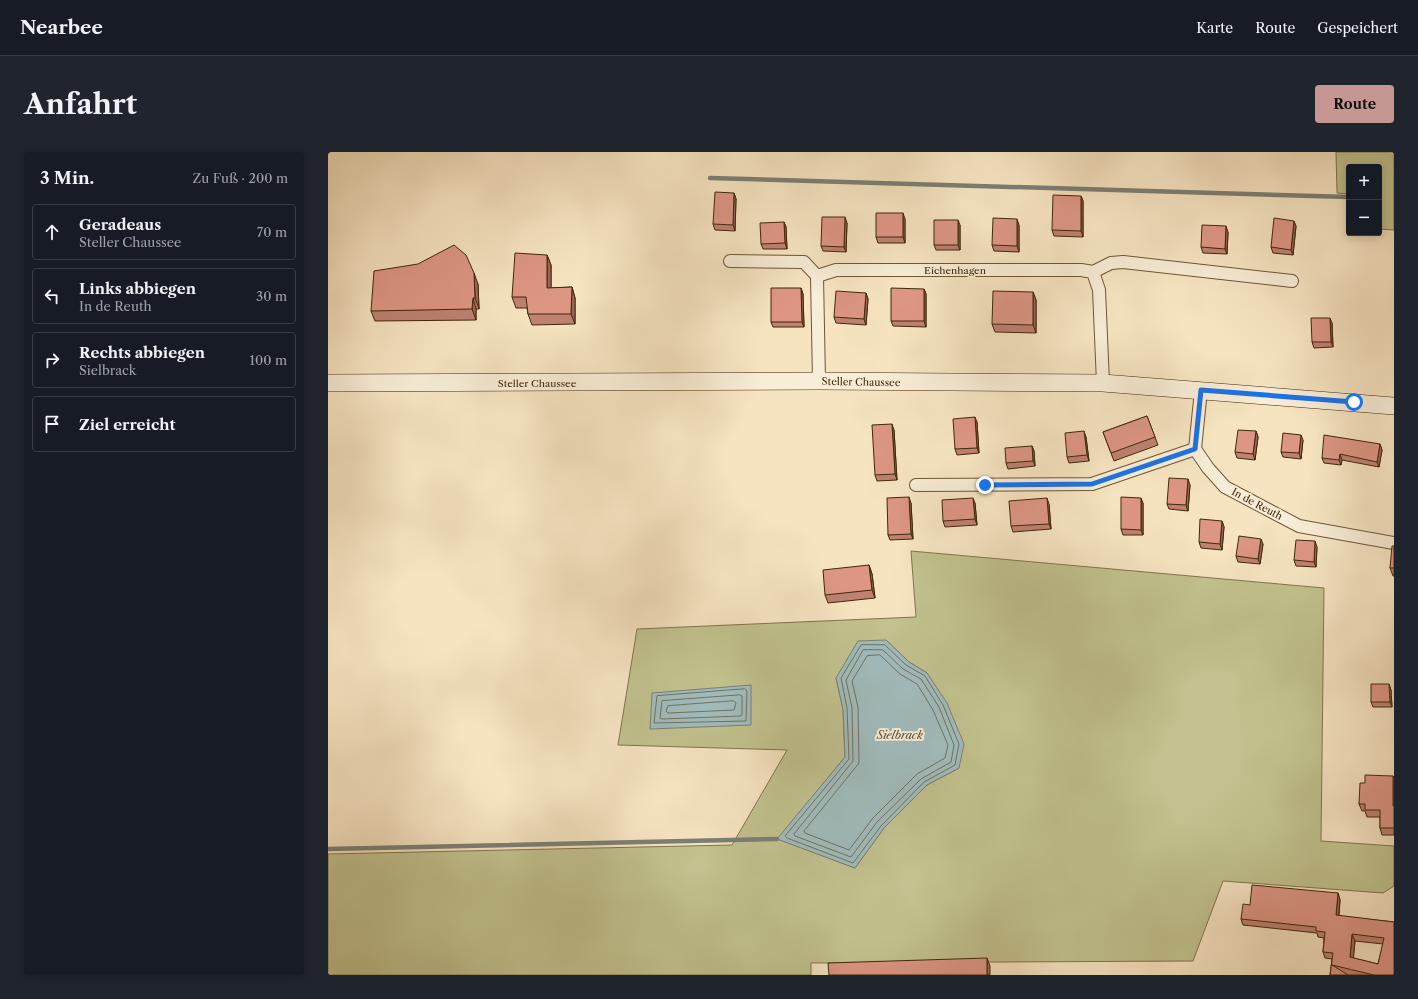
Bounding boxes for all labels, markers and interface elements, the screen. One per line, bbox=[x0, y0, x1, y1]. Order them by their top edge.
text: Nearbee bbox=[20, 16, 103, 39]
text: Karte bbox=[1196, 19, 1233, 37]
text: Route bbox=[1255, 19, 1295, 37]
text: Gespeichert bbox=[1317, 19, 1398, 37]
button: Route bbox=[1315, 85, 1394, 123]
text: Anfahrt bbox=[24, 87, 137, 121]
map controls bbox=[1346, 164, 1382, 236]
button: + bbox=[1346, 164, 1382, 200]
text: 3 Min. bbox=[40, 168, 94, 188]
text: Zu Fuß · 200 m bbox=[193, 170, 288, 186]
button: − bbox=[1346, 200, 1382, 236]
text: Geradeaus bbox=[79, 215, 161, 234]
icon: ahead bbox=[41, 221, 63, 243]
text: 70 m bbox=[257, 224, 287, 240]
text: Steller Chaussee bbox=[79, 234, 181, 250]
street label: Eichenhagen bbox=[924, 264, 987, 277]
text: Links abbiegen bbox=[79, 279, 196, 298]
icon: left bbox=[41, 285, 63, 307]
text: 30 m bbox=[256, 288, 287, 304]
text: In de Reuth bbox=[79, 298, 152, 314]
text: Rechts abbiegen bbox=[79, 343, 205, 362]
icon: right bbox=[41, 349, 63, 371]
text: 100 m bbox=[249, 352, 287, 368]
text: Sielbrack bbox=[79, 362, 136, 378]
street label: Steller Chaussee bbox=[822, 375, 901, 389]
street label: Steller Chaussee bbox=[498, 377, 577, 390]
route start bbox=[1345, 393, 1363, 411]
icon: arrive bbox=[41, 413, 63, 435]
text: Ziel erreicht bbox=[79, 415, 175, 434]
route end bbox=[976, 476, 994, 494]
street label: In de Reuth bbox=[1229, 485, 1285, 523]
water label: Sielbrack bbox=[876, 728, 923, 742]

